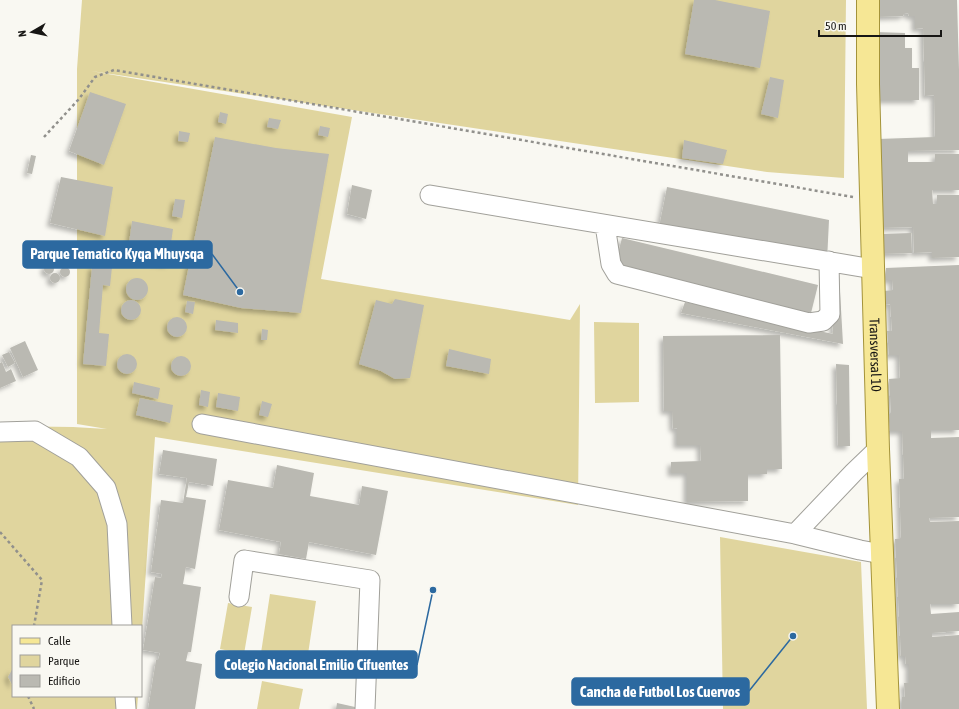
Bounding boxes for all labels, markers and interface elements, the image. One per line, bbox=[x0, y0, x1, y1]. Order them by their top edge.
north arrow bbox=[12, 12, 52, 52]
scale bar bbox=[819, 12, 941, 38]
text: 50 m bbox=[825, 19, 847, 33]
text: N bbox=[16, 29, 29, 38]
callout: Parque Tematico Kyqa Mhuysqa bbox=[23, 241, 212, 268]
text: Parque Tematico Kyqa Mhuysqa bbox=[30, 245, 204, 262]
street label: Transversal 10 bbox=[866, 318, 884, 392]
legend bbox=[12, 625, 142, 697]
text: Calle bbox=[48, 634, 71, 648]
callout: Colegio Nacional Emilio Cifuentes bbox=[216, 651, 417, 678]
text: Parque bbox=[48, 654, 80, 668]
text: Colegio Nacional Emilio Cifuentes bbox=[224, 656, 409, 673]
text: Edificio bbox=[48, 674, 81, 688]
callout: Cancha de Futbol Los Cuervos bbox=[572, 678, 749, 705]
text: Cancha de Futbol Los Cuervos bbox=[580, 683, 741, 700]

